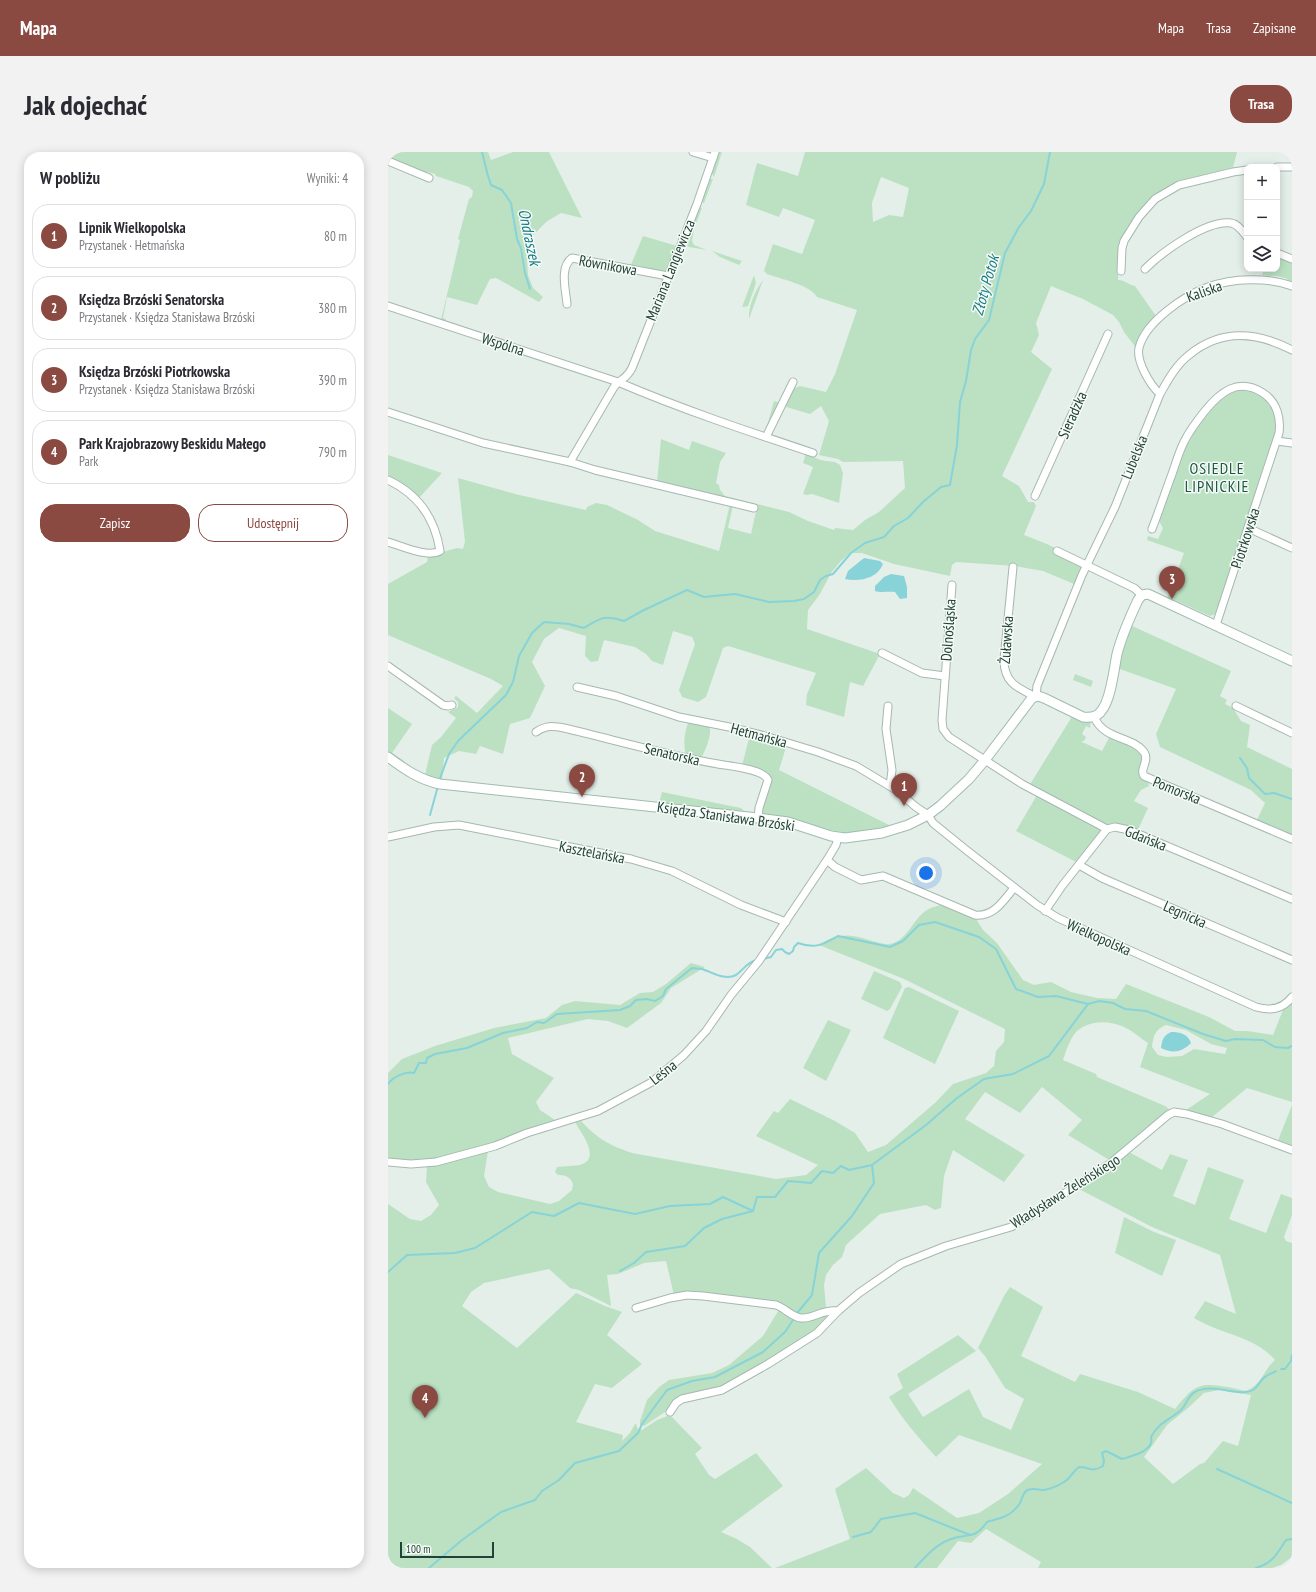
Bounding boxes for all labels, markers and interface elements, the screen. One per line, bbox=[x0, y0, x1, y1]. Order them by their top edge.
text: Mapa bbox=[20, 16, 57, 40]
text: Mapa bbox=[1158, 19, 1184, 37]
text: Trasa bbox=[1206, 19, 1231, 37]
text: Zapisane bbox=[1253, 19, 1296, 37]
button: Trasa bbox=[1230, 85, 1292, 123]
text: Jak dojechać bbox=[24, 86, 147, 123]
map controls bbox=[1244, 164, 1280, 272]
button: + bbox=[1244, 164, 1280, 200]
text: W pobliżu bbox=[40, 167, 100, 189]
text: Wyniki: 4 bbox=[307, 170, 348, 187]
button: − bbox=[1244, 200, 1280, 236]
water label: Ondraszek bbox=[514, 207, 546, 269]
street label: Mariana Langiewicza bbox=[641, 216, 699, 324]
text: Lipnik Wielkopolska bbox=[79, 218, 186, 237]
text: 1 bbox=[51, 228, 57, 245]
text: 80 m bbox=[324, 228, 347, 245]
button: layers bbox=[1244, 236, 1280, 272]
text: Przystanek · Hetmańska bbox=[79, 237, 185, 254]
street label: Równikowa bbox=[578, 251, 638, 279]
water label: Złoty Potok bbox=[967, 251, 1004, 318]
street label: Kaliska bbox=[1183, 276, 1225, 306]
text: Księdza Brzóski Senatorska bbox=[79, 290, 224, 309]
text: 2 bbox=[51, 300, 57, 317]
text: 380 m bbox=[318, 300, 347, 317]
text: Przystanek · Księdza Stanisława Brzóski bbox=[79, 309, 255, 326]
street label: Wspólna bbox=[479, 328, 527, 360]
text: Księdza Brzóski Piotrkowska bbox=[79, 362, 230, 381]
text: 3 bbox=[51, 372, 57, 389]
text: 390 m bbox=[318, 372, 347, 389]
text: Przystanek · Księdza Stanisława Brzóski bbox=[79, 381, 255, 398]
street label: Sieradzka bbox=[1053, 388, 1091, 442]
street label: Lubelska bbox=[1117, 432, 1151, 482]
text: Park Krajobrazowy Beskidu Małego bbox=[79, 434, 266, 453]
text: 4 bbox=[51, 444, 57, 461]
text: 790 m bbox=[318, 444, 347, 461]
text: Park bbox=[79, 453, 98, 470]
district label: OSIEDLE LIPNICKIE bbox=[1185, 458, 1249, 496]
button: Zapisz bbox=[40, 504, 190, 542]
button: Udostępnij bbox=[198, 504, 348, 542]
street label: Piotrkowska bbox=[1226, 505, 1264, 571]
pin: 3 bbox=[1159, 566, 1185, 599]
street label: Dolnośląska bbox=[936, 598, 960, 662]
street label: Żuławska bbox=[995, 615, 1017, 665]
street label: Hetmańska bbox=[729, 718, 789, 752]
street label: Senatorska bbox=[642, 738, 702, 770]
pin: 2 bbox=[569, 764, 595, 797]
street label: Pomorska bbox=[1150, 772, 1204, 808]
pin: 1 bbox=[891, 773, 917, 806]
street label: Księdza Stanisława Brzóski bbox=[656, 797, 796, 835]
street label: Gdańska bbox=[1122, 821, 1170, 855]
street label: Kasztelańska bbox=[557, 836, 627, 868]
your location bbox=[916, 863, 936, 883]
street label: Legnicka bbox=[1161, 896, 1209, 932]
street label: Wielkopolska bbox=[1064, 914, 1134, 960]
street label: Leśna bbox=[646, 1055, 680, 1089]
street label: Władysława Żeleńskiego bbox=[1007, 1150, 1123, 1232]
pin: 4 bbox=[412, 1385, 438, 1418]
scale bar bbox=[400, 1540, 494, 1559]
text: 100 m bbox=[406, 1542, 430, 1556]

